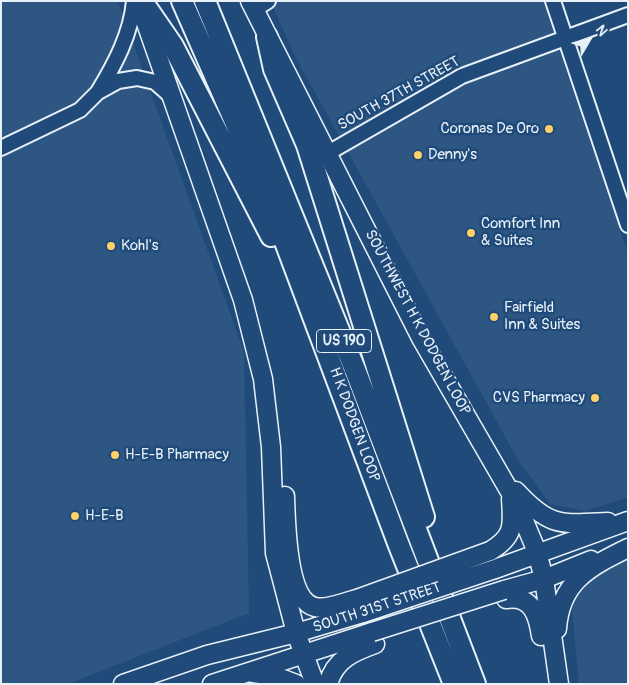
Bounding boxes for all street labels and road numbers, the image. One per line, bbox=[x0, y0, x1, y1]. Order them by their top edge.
street label: SOUTH 37TH STREET bbox=[335, 53, 463, 135]
street label: SOUTHWEST H K DODGEN LOOP bbox=[360, 227, 474, 419]
road number: US 190 bbox=[316, 330, 372, 352]
street label: H K DODGEN LOOP bbox=[325, 365, 383, 485]
street label: SOUTH 31ST STREET bbox=[311, 579, 443, 637]

